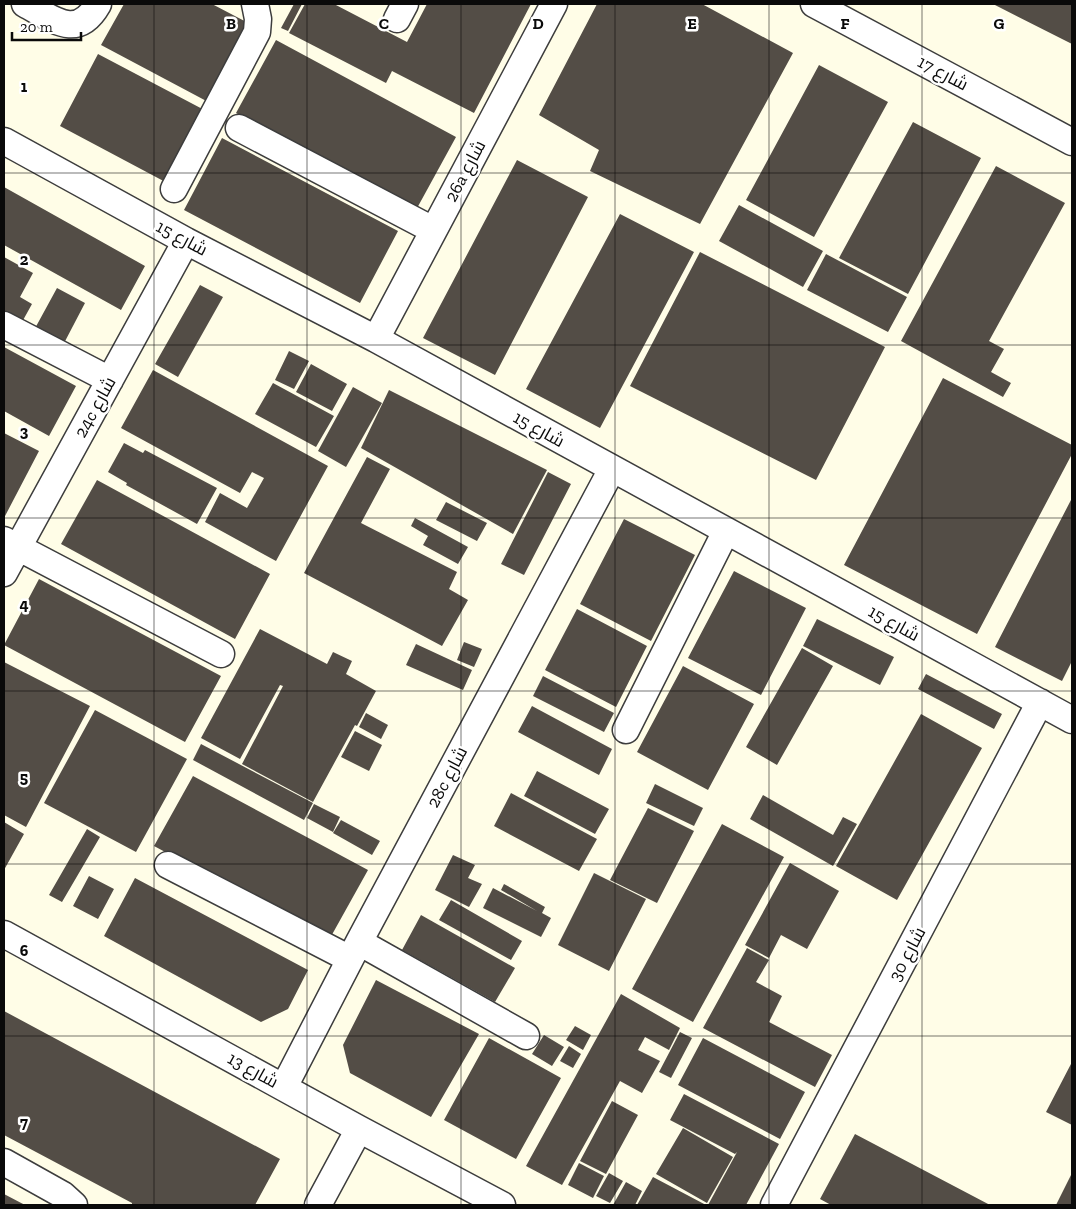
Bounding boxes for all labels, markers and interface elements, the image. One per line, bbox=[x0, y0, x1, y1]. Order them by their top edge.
scale bar bbox=[12, 10, 81, 42]
text: B bbox=[226, 14, 236, 33]
text: C bbox=[379, 14, 389, 33]
text: D bbox=[532, 14, 544, 33]
text: E bbox=[687, 14, 697, 33]
text: F bbox=[840, 14, 850, 33]
text: G bbox=[994, 14, 1005, 33]
text: 20 m bbox=[20, 18, 53, 36]
street label: شارع 17 bbox=[913, 51, 972, 96]
text: 1 bbox=[21, 77, 28, 96]
street label: 26a شارع bbox=[440, 136, 491, 206]
street label: شارع 15 bbox=[152, 215, 211, 262]
text: 2 bbox=[20, 250, 29, 269]
street label: 24c شارع bbox=[69, 373, 122, 442]
street label: شارع 15 bbox=[509, 406, 568, 453]
text: 3 bbox=[20, 422, 29, 441]
text: 4 bbox=[19, 595, 29, 614]
street label: شارع 15 bbox=[864, 600, 923, 647]
street label: 28c شارع bbox=[422, 743, 473, 812]
text: 5 bbox=[20, 768, 28, 787]
street label: شارع 30 bbox=[884, 923, 931, 985]
text: 6 bbox=[20, 941, 29, 960]
street label: شارع 13 bbox=[223, 1047, 282, 1094]
text: 7 bbox=[20, 1113, 28, 1132]

